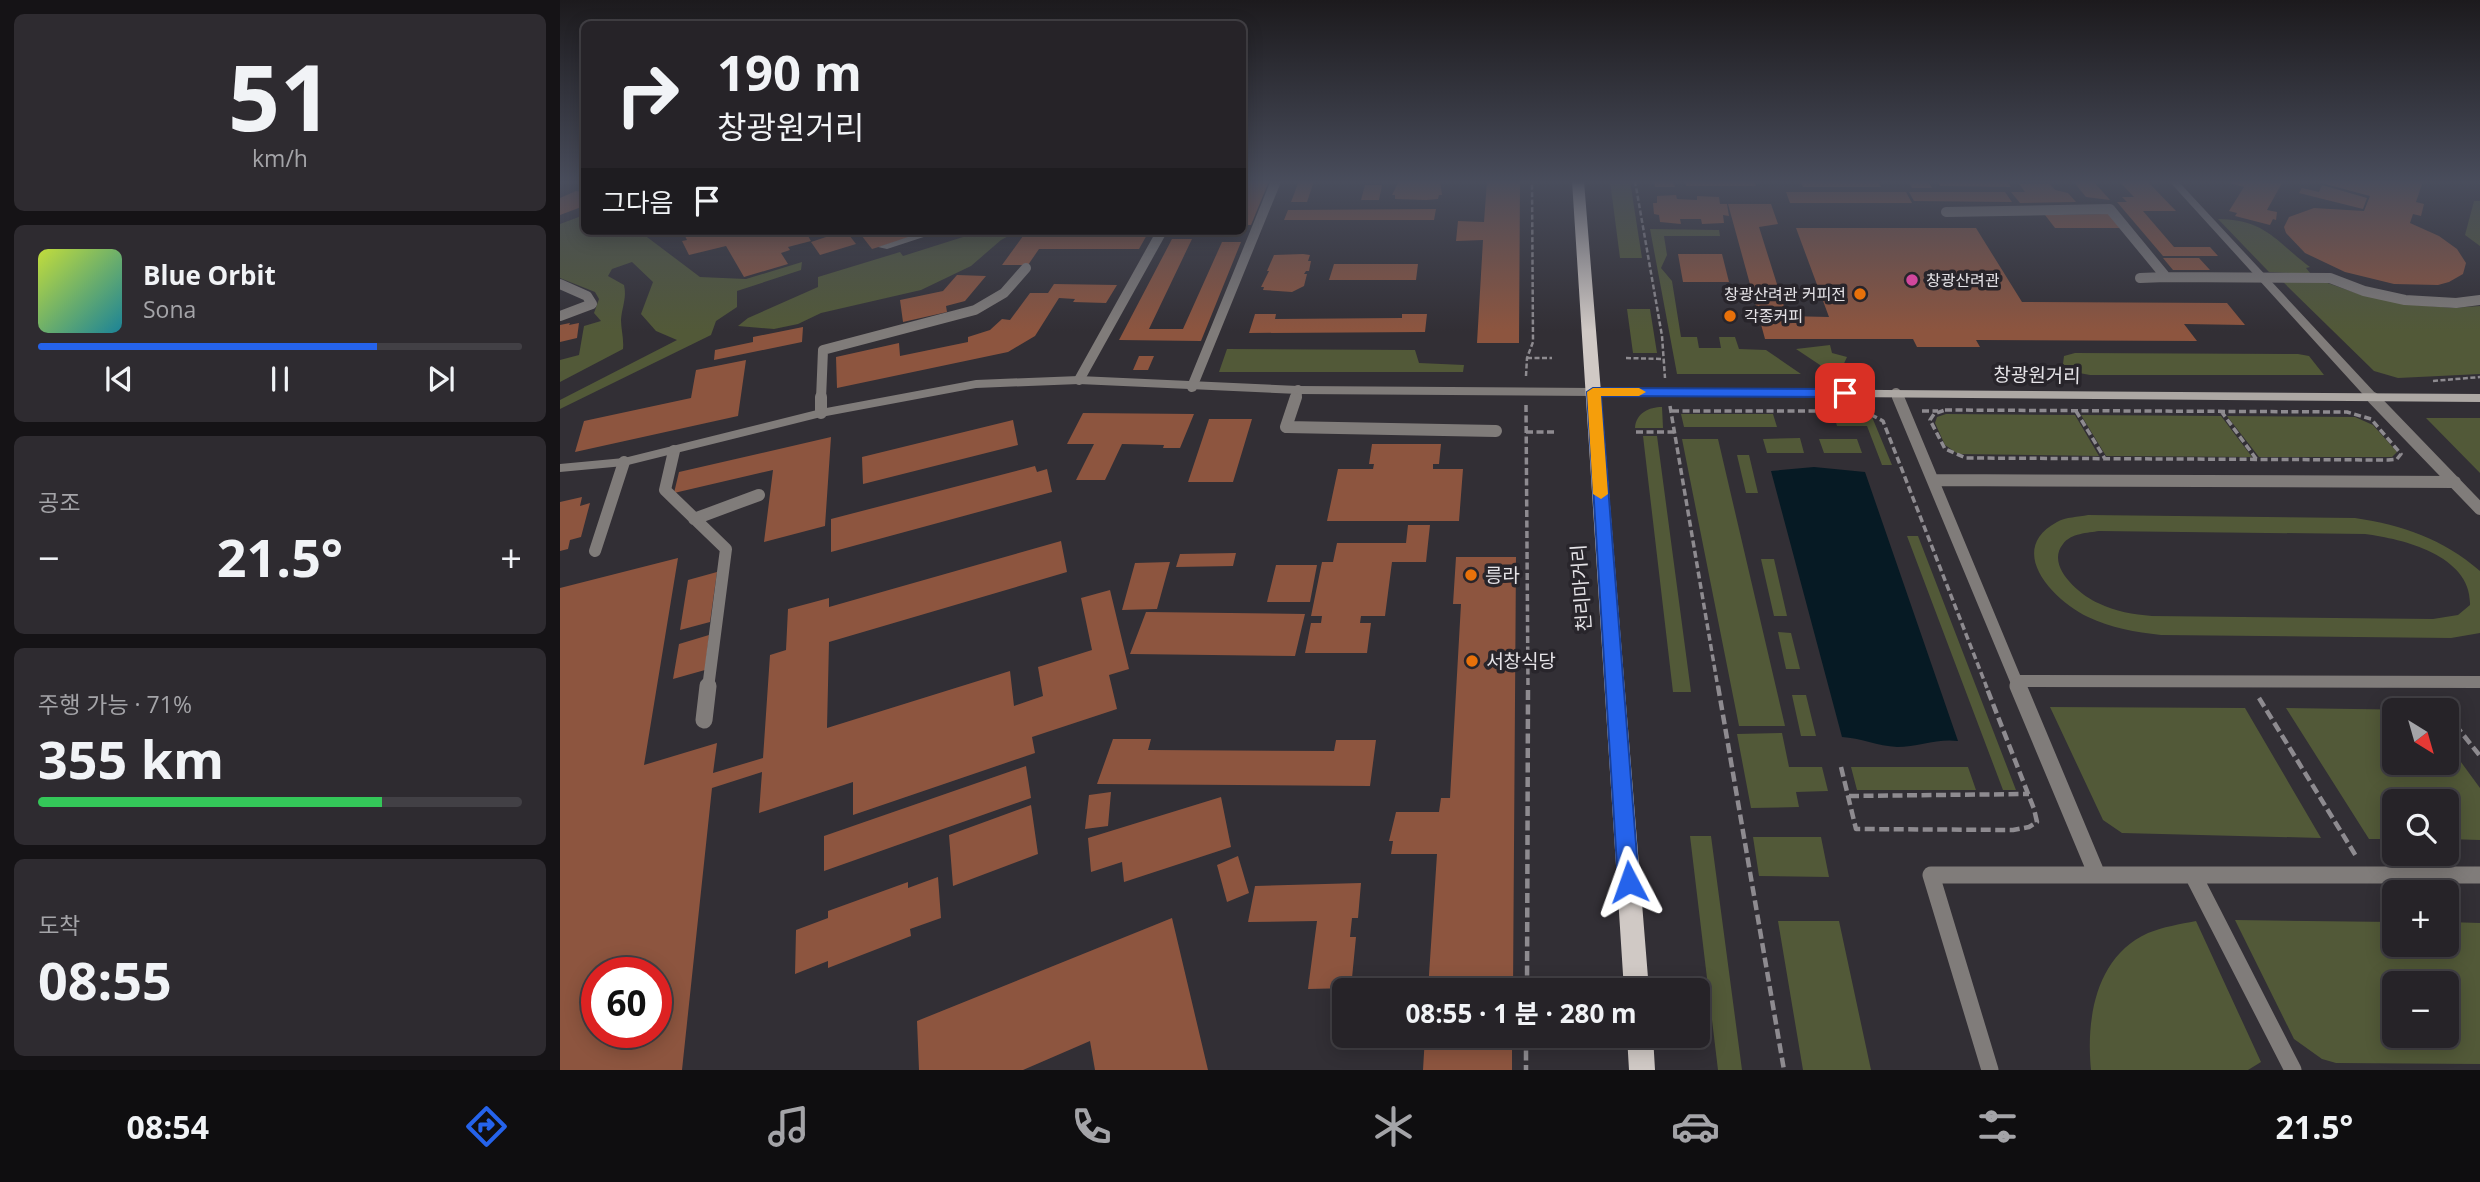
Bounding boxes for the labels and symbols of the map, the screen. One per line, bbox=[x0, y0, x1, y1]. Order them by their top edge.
place label: 창광산려관 bbox=[1926, 269, 2000, 291]
marker: 창광산려관 bbox=[1904, 272, 1920, 288]
place label: 창광산려관 커피전 bbox=[1724, 283, 1846, 305]
marker: 창광산려관 커피전 bbox=[1852, 286, 1868, 302]
place label: 각종커피 bbox=[1744, 305, 1803, 327]
marker: 각종커피 bbox=[1722, 308, 1738, 324]
street label: 창광원거리 bbox=[1993, 361, 2081, 389]
pin bbox=[1815, 363, 1875, 423]
street label: 천리마거리 bbox=[1565, 543, 1597, 633]
place label: 릉라 bbox=[1485, 562, 1520, 588]
marker: 릉라 bbox=[1463, 567, 1479, 583]
place label: 서창식당 bbox=[1486, 648, 1556, 674]
marker: 서창식당 bbox=[1464, 653, 1480, 669]
north arrow bbox=[2382, 698, 2459, 775]
position arrow bbox=[1592, 845, 1666, 919]
speed limit sign: 60 bbox=[581, 957, 672, 1048]

